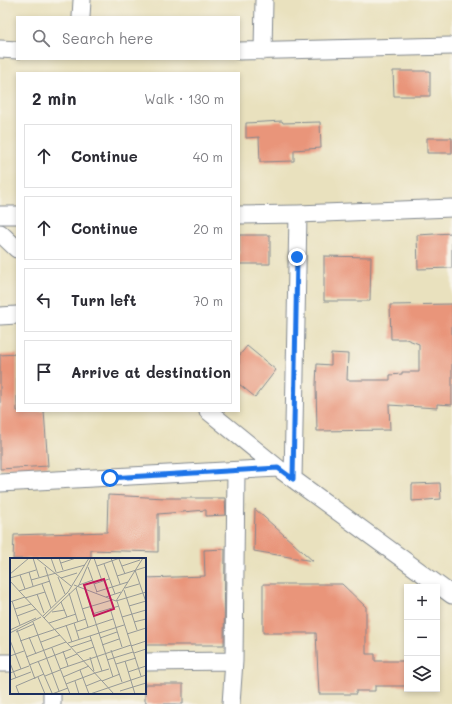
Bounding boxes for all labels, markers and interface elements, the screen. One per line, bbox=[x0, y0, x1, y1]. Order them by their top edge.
search box bbox=[16, 16, 240, 60]
icon: search bbox=[30, 27, 52, 49]
text: Search here bbox=[62, 28, 153, 48]
text: 2 min bbox=[32, 87, 77, 109]
text: Walk · 130 m bbox=[144, 90, 224, 107]
icon: ahead bbox=[33, 145, 55, 167]
text: Continue bbox=[71, 146, 138, 166]
text: 40 m bbox=[193, 148, 223, 165]
icon: ahead bbox=[33, 217, 55, 239]
text: Continue bbox=[71, 218, 138, 238]
text: 20 m bbox=[193, 220, 223, 237]
route end bbox=[288, 248, 306, 266]
icon: left bbox=[33, 289, 55, 311]
text: Turn left bbox=[71, 290, 136, 310]
text: 70 m bbox=[193, 292, 223, 309]
icon: arrive bbox=[33, 361, 55, 383]
text: Arrive at destination bbox=[71, 362, 231, 382]
route start bbox=[101, 469, 119, 487]
inset map bbox=[10, 558, 146, 694]
map controls bbox=[404, 584, 440, 692]
button: + bbox=[404, 584, 440, 620]
button: − bbox=[404, 620, 440, 656]
button: layers bbox=[404, 656, 440, 692]

